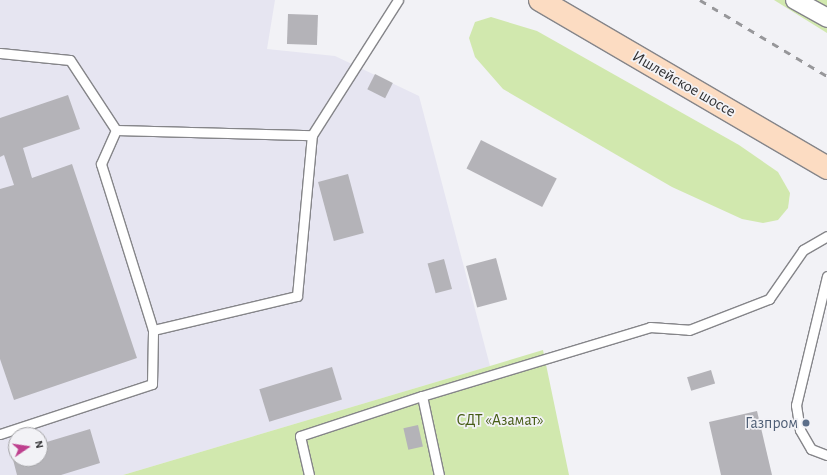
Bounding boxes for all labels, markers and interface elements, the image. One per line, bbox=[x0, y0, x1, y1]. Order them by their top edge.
street label: Ишлейское шоссе bbox=[629, 47, 739, 121]
park label: СДТ «Азамат» bbox=[456, 410, 544, 430]
place label: Газпром bbox=[745, 413, 798, 433]
marker: Газпром bbox=[801, 418, 811, 428]
north arrow bbox=[8, 427, 48, 467]
text: N bbox=[33, 439, 45, 449]

